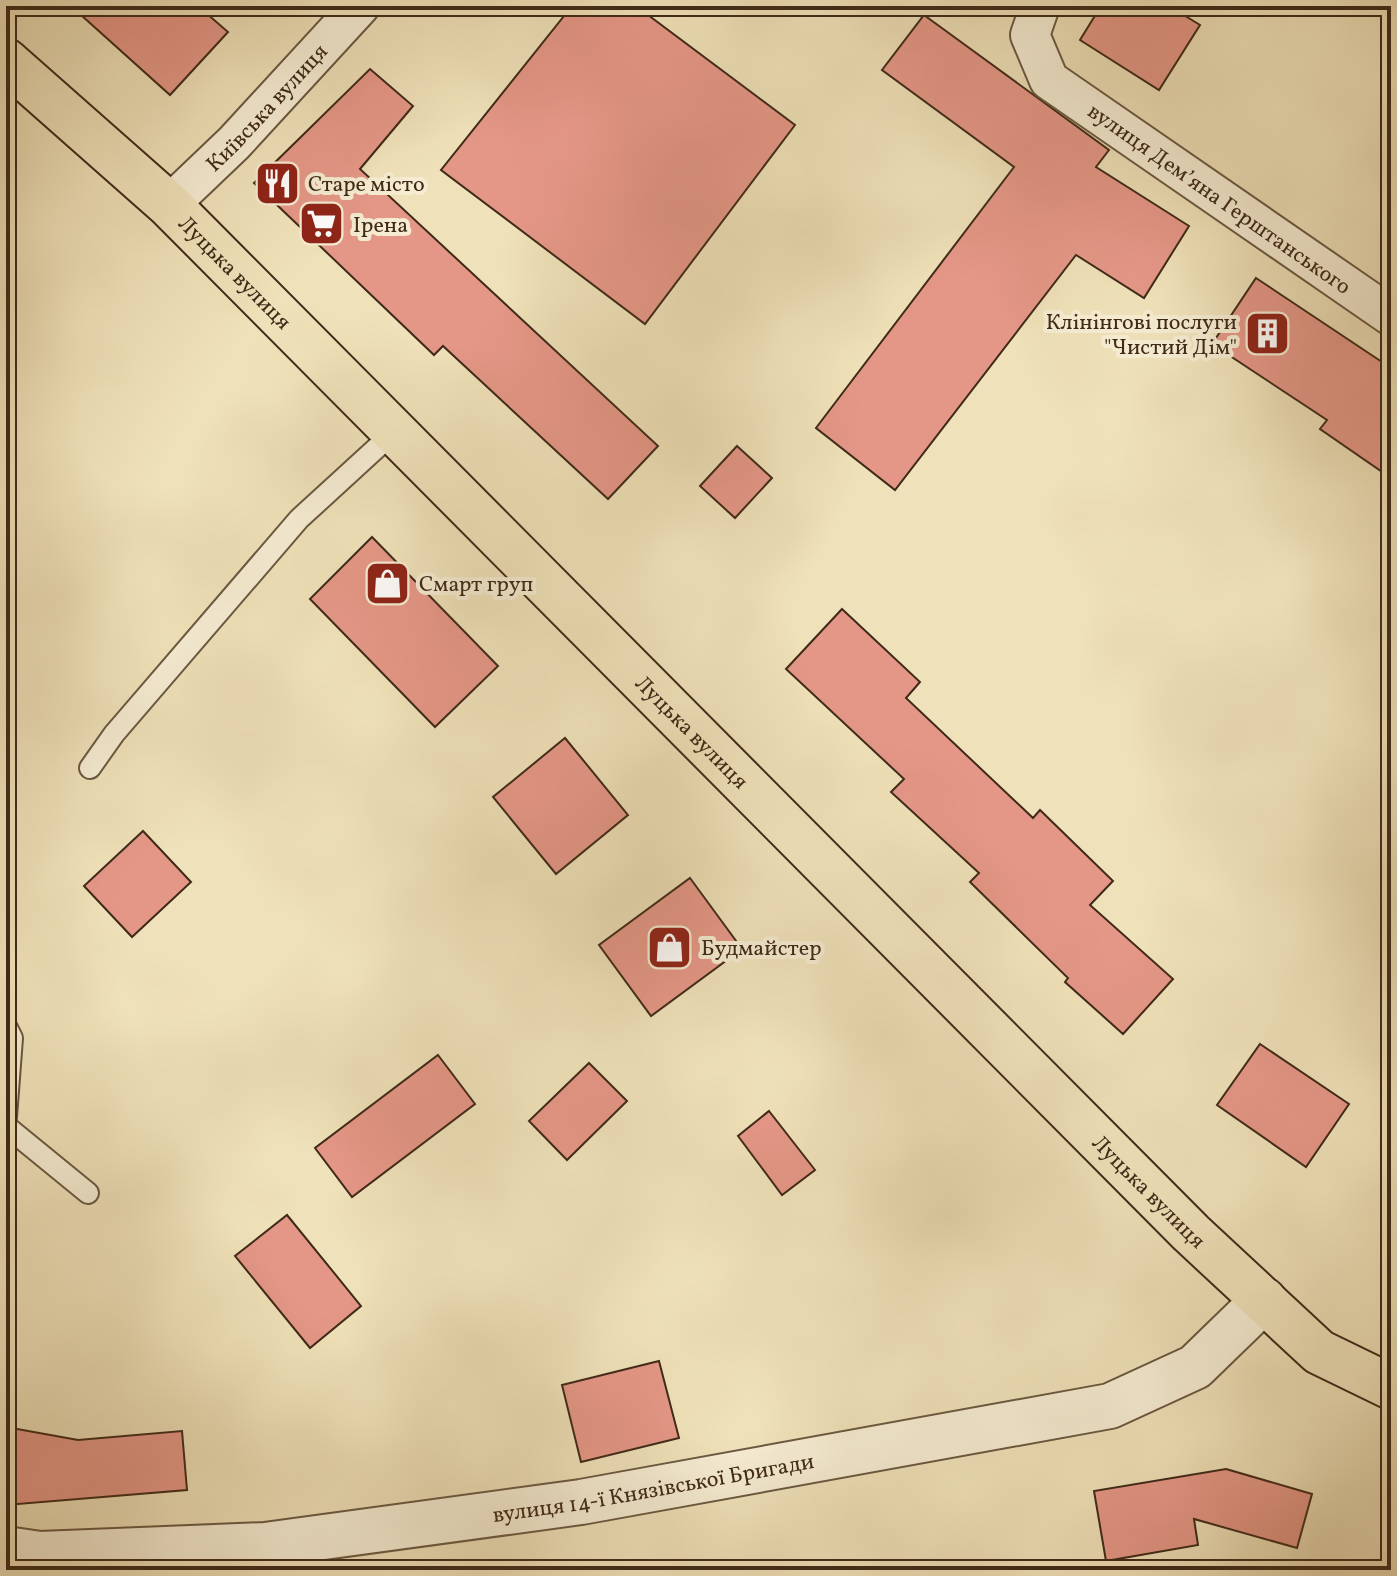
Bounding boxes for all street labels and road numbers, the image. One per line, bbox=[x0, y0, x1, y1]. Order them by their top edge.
street label: Київська вулиця bbox=[200, 38, 336, 180]
street label: вулиця Демʼяна Герштанського bbox=[1081, 97, 1357, 303]
street label: Луцька вулиця bbox=[170, 210, 298, 338]
street label: Луцька вулиця bbox=[627, 669, 754, 797]
street label: Луцька вулиця bbox=[1084, 1129, 1211, 1257]
street label: вулиця 14-ї Князівської Бригади bbox=[491, 1447, 817, 1532]

